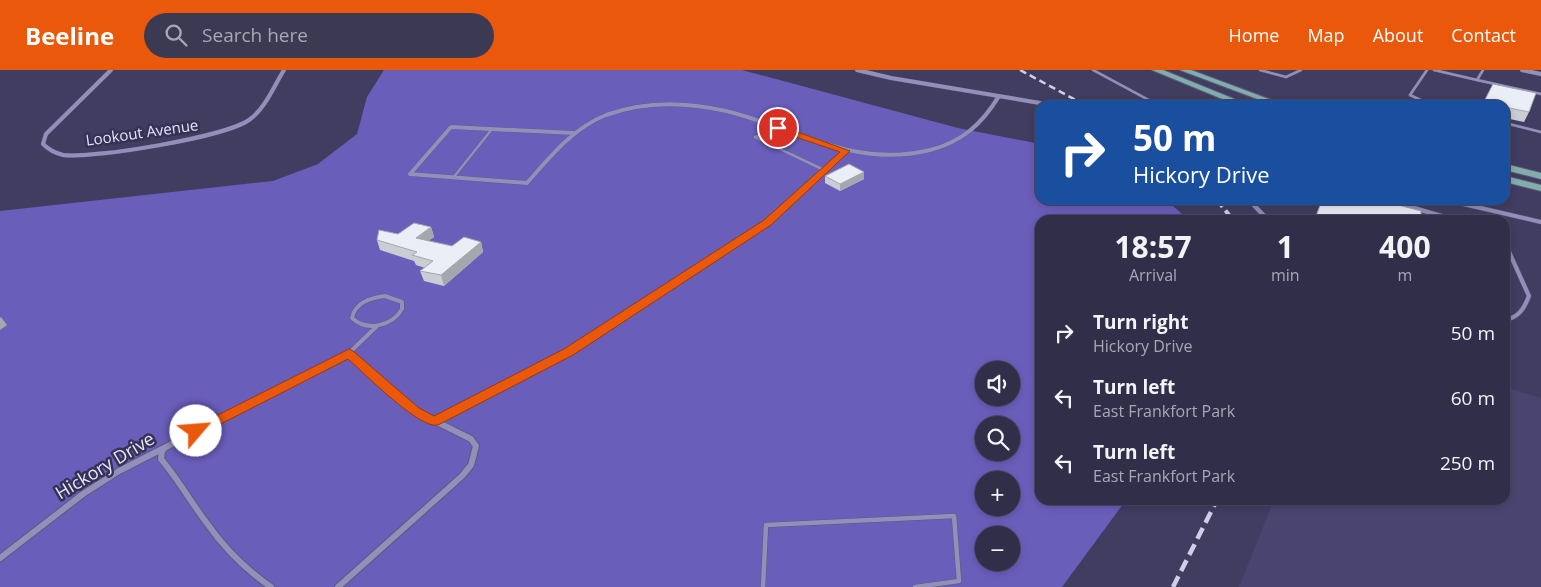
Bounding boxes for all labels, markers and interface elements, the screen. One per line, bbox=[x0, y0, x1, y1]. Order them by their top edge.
search box bbox=[144, 13, 494, 58]
text: Beeline bbox=[25, 19, 114, 52]
icon: search bbox=[162, 21, 190, 49]
text: Search here bbox=[202, 22, 308, 48]
text: Home bbox=[1229, 23, 1279, 47]
text: Map bbox=[1307, 23, 1345, 47]
text: About bbox=[1373, 23, 1423, 47]
text: Contact bbox=[1451, 23, 1516, 47]
pin bbox=[757, 107, 799, 149]
street label: Lookout Avenue bbox=[84, 114, 199, 150]
icon: arrive bbox=[764, 114, 792, 142]
text: 50 m bbox=[1133, 114, 1216, 161]
icon: right bbox=[1050, 120, 1115, 185]
text: Hickory Drive bbox=[1133, 159, 1270, 189]
text: 18:57 bbox=[1114, 226, 1192, 267]
text: 1 bbox=[1277, 226, 1294, 267]
text: 400 bbox=[1379, 226, 1431, 267]
text: Arrival bbox=[1129, 264, 1177, 286]
text: min bbox=[1271, 264, 1300, 286]
text: m bbox=[1397, 264, 1412, 286]
text: Turn right bbox=[1093, 309, 1188, 335]
icon: right bbox=[1050, 319, 1078, 347]
text: 50 m bbox=[1451, 320, 1495, 346]
text: Hickory Drive bbox=[1093, 335, 1192, 357]
map controls bbox=[975, 361, 1020, 571]
button: sound bbox=[975, 361, 1020, 406]
text: Turn left bbox=[1093, 374, 1175, 400]
icon: left bbox=[1050, 384, 1078, 412]
text: 60 m bbox=[1451, 385, 1495, 411]
text: East Frankfort Park bbox=[1093, 400, 1235, 422]
position arrow bbox=[169, 404, 221, 456]
button: search bbox=[975, 416, 1020, 461]
street label: Hickory Drive bbox=[50, 426, 159, 504]
text: Turn left bbox=[1093, 439, 1175, 465]
icon: left bbox=[1050, 449, 1078, 477]
text: 250 m bbox=[1440, 450, 1495, 476]
text: East Frankfort Park bbox=[1093, 465, 1235, 487]
button: + bbox=[975, 471, 1020, 516]
button: − bbox=[975, 526, 1020, 571]

